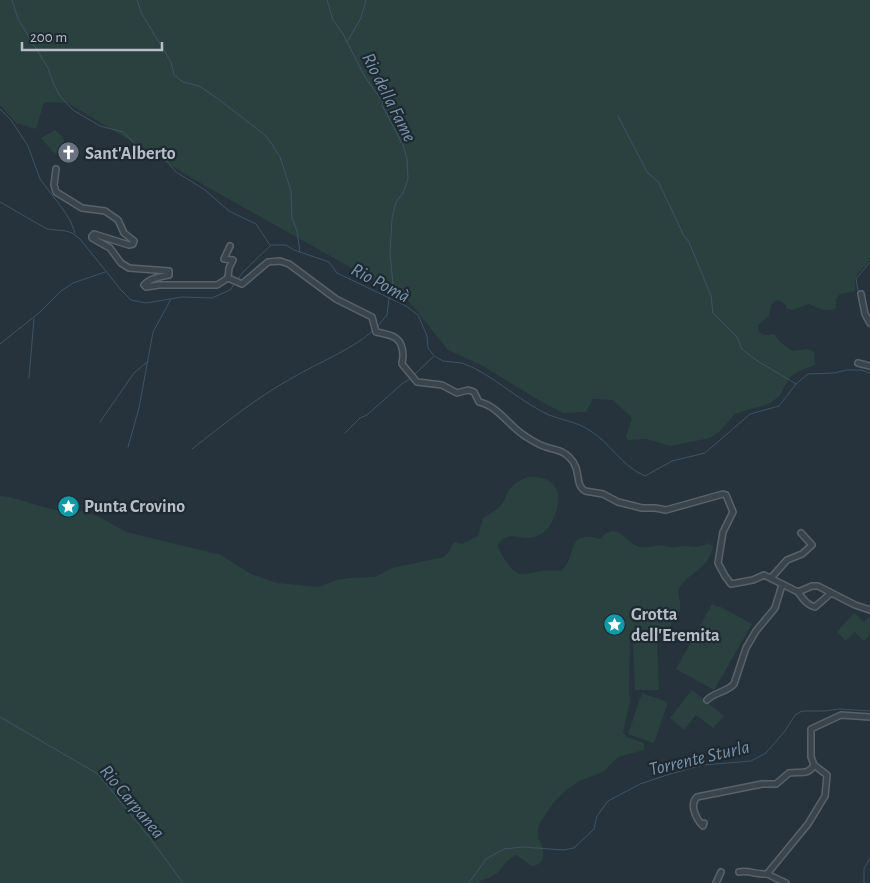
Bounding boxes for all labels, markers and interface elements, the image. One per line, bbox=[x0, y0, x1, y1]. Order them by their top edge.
scale bar bbox=[22, 20, 162, 52]
text: 200 m bbox=[30, 30, 67, 45]
water label: Rio della Fame bbox=[358, 50, 419, 145]
church icon: Sant'Alberto bbox=[57, 141, 81, 165]
place label: Sant'Alberto bbox=[85, 145, 176, 163]
water label: Rio Pomà bbox=[348, 260, 413, 307]
place icon: Punta Crovino bbox=[56, 494, 80, 518]
place label: Punta Crovino bbox=[84, 498, 185, 516]
place label: Grotta dell'Eremita bbox=[631, 606, 720, 645]
place icon: Grotta dell'Eremita bbox=[603, 612, 627, 636]
water label: Torrente Sturla bbox=[647, 738, 752, 779]
water label: Rio Carpanea bbox=[96, 762, 168, 842]

